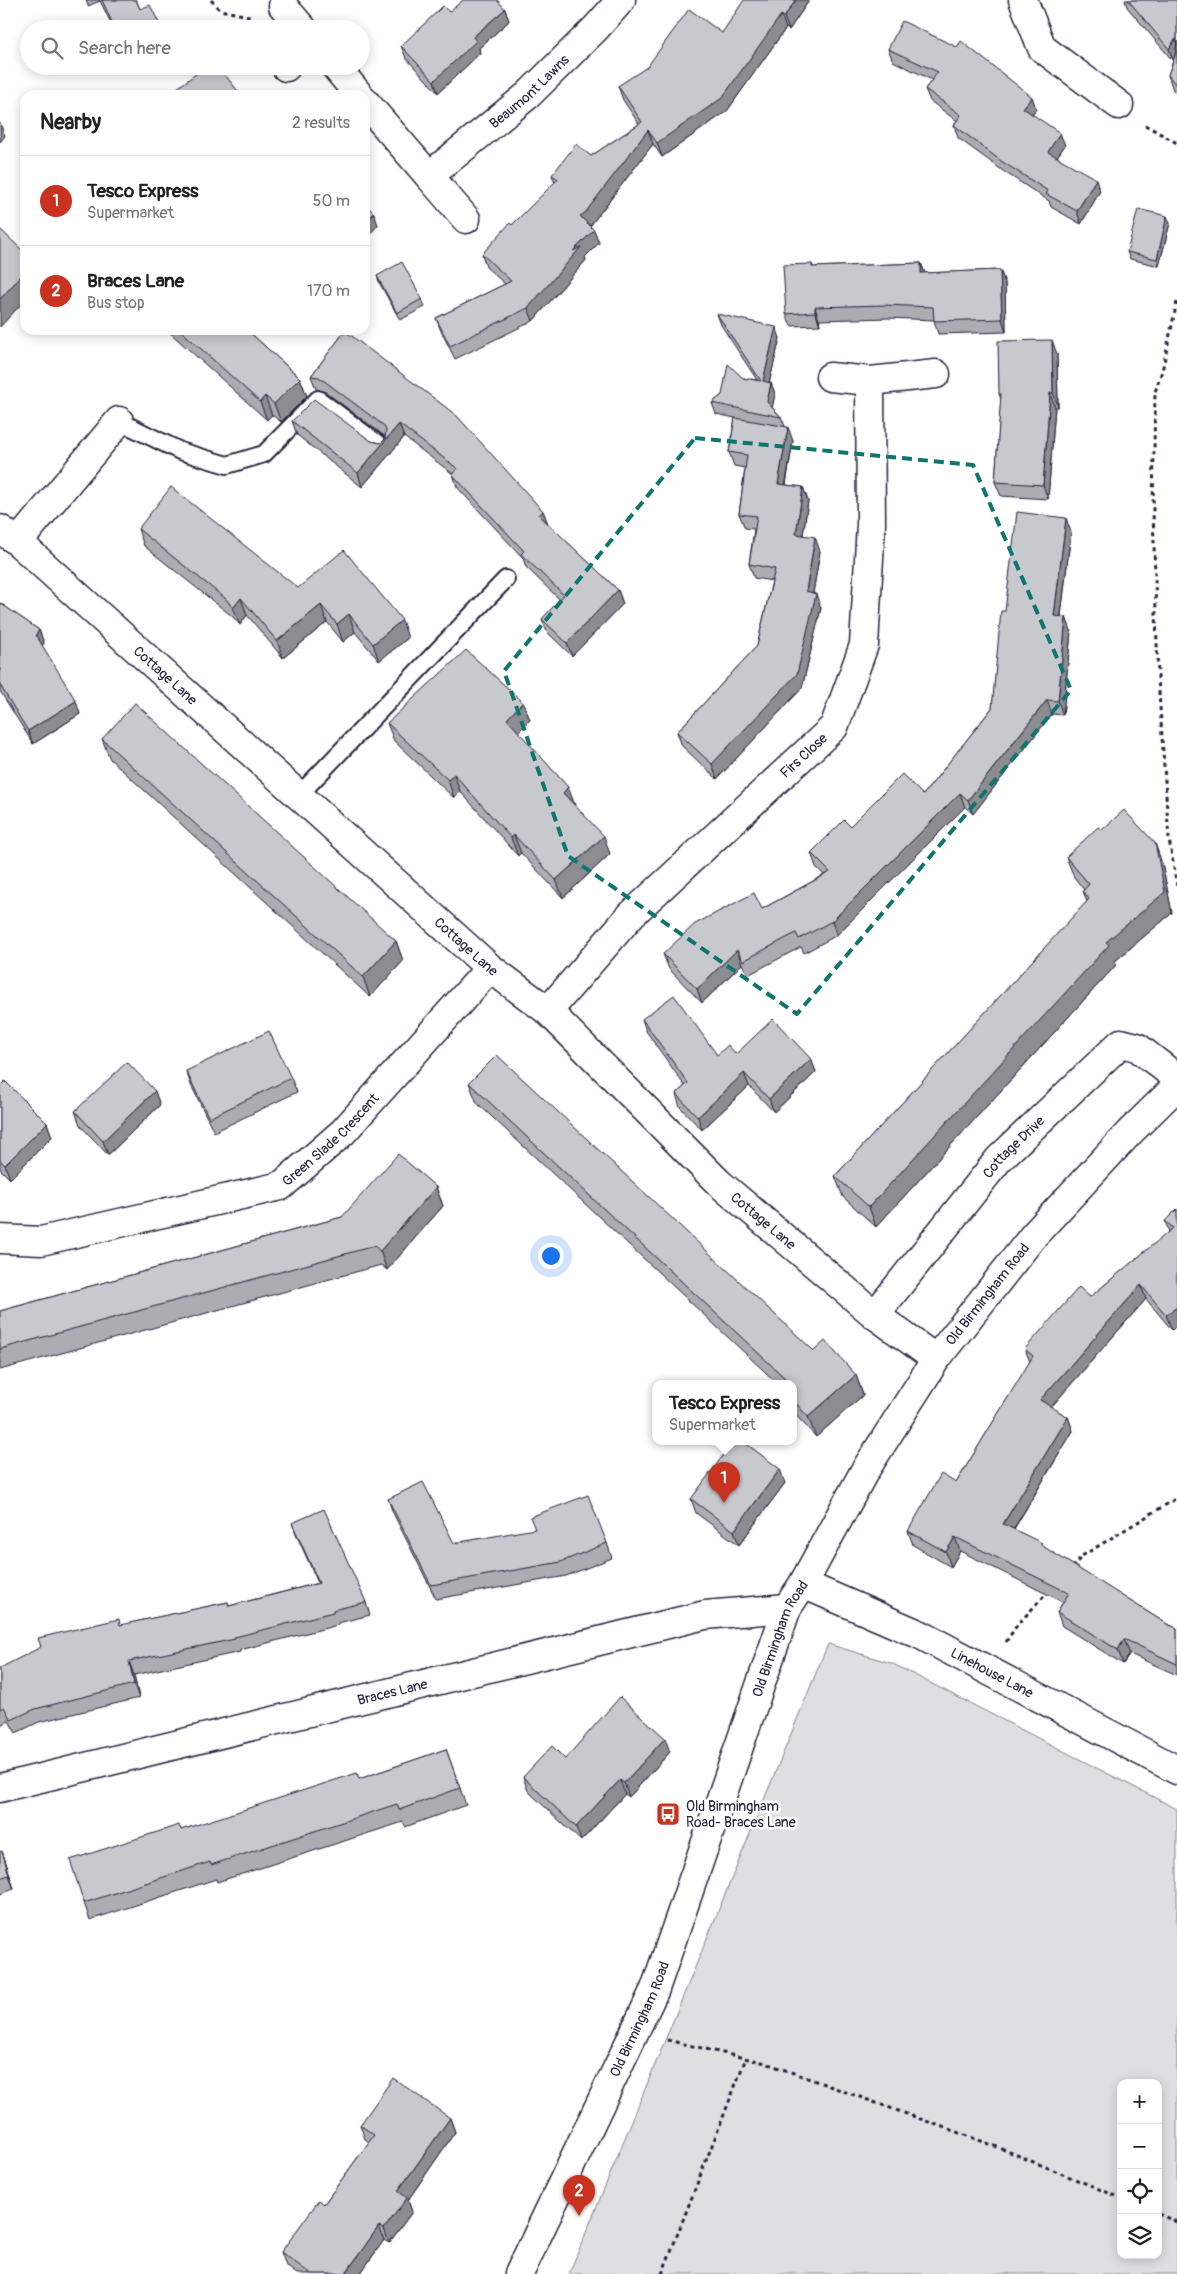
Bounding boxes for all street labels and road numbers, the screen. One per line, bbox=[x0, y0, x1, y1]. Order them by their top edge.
street label: Beaumont Lawns bbox=[486, 50, 573, 132]
street label: Cottage Lane bbox=[130, 642, 201, 708]
street label: Firs Close bbox=[776, 729, 831, 781]
street label: Cottage Lane bbox=[431, 913, 501, 980]
street label: Green Slade Crescent bbox=[279, 1089, 382, 1190]
street label: Cottage Drive bbox=[979, 1112, 1048, 1181]
street label: Cottage Lane bbox=[727, 1188, 799, 1253]
street label: Old Birmingham Road bbox=[942, 1240, 1033, 1349]
street label: Old Birmingham Road bbox=[748, 1577, 812, 1699]
street label: Linehouse Lane bbox=[948, 1644, 1037, 1701]
street label: Braces Lane bbox=[356, 1675, 429, 1709]
street label: Old Birmingham Road bbox=[606, 1959, 672, 2080]

